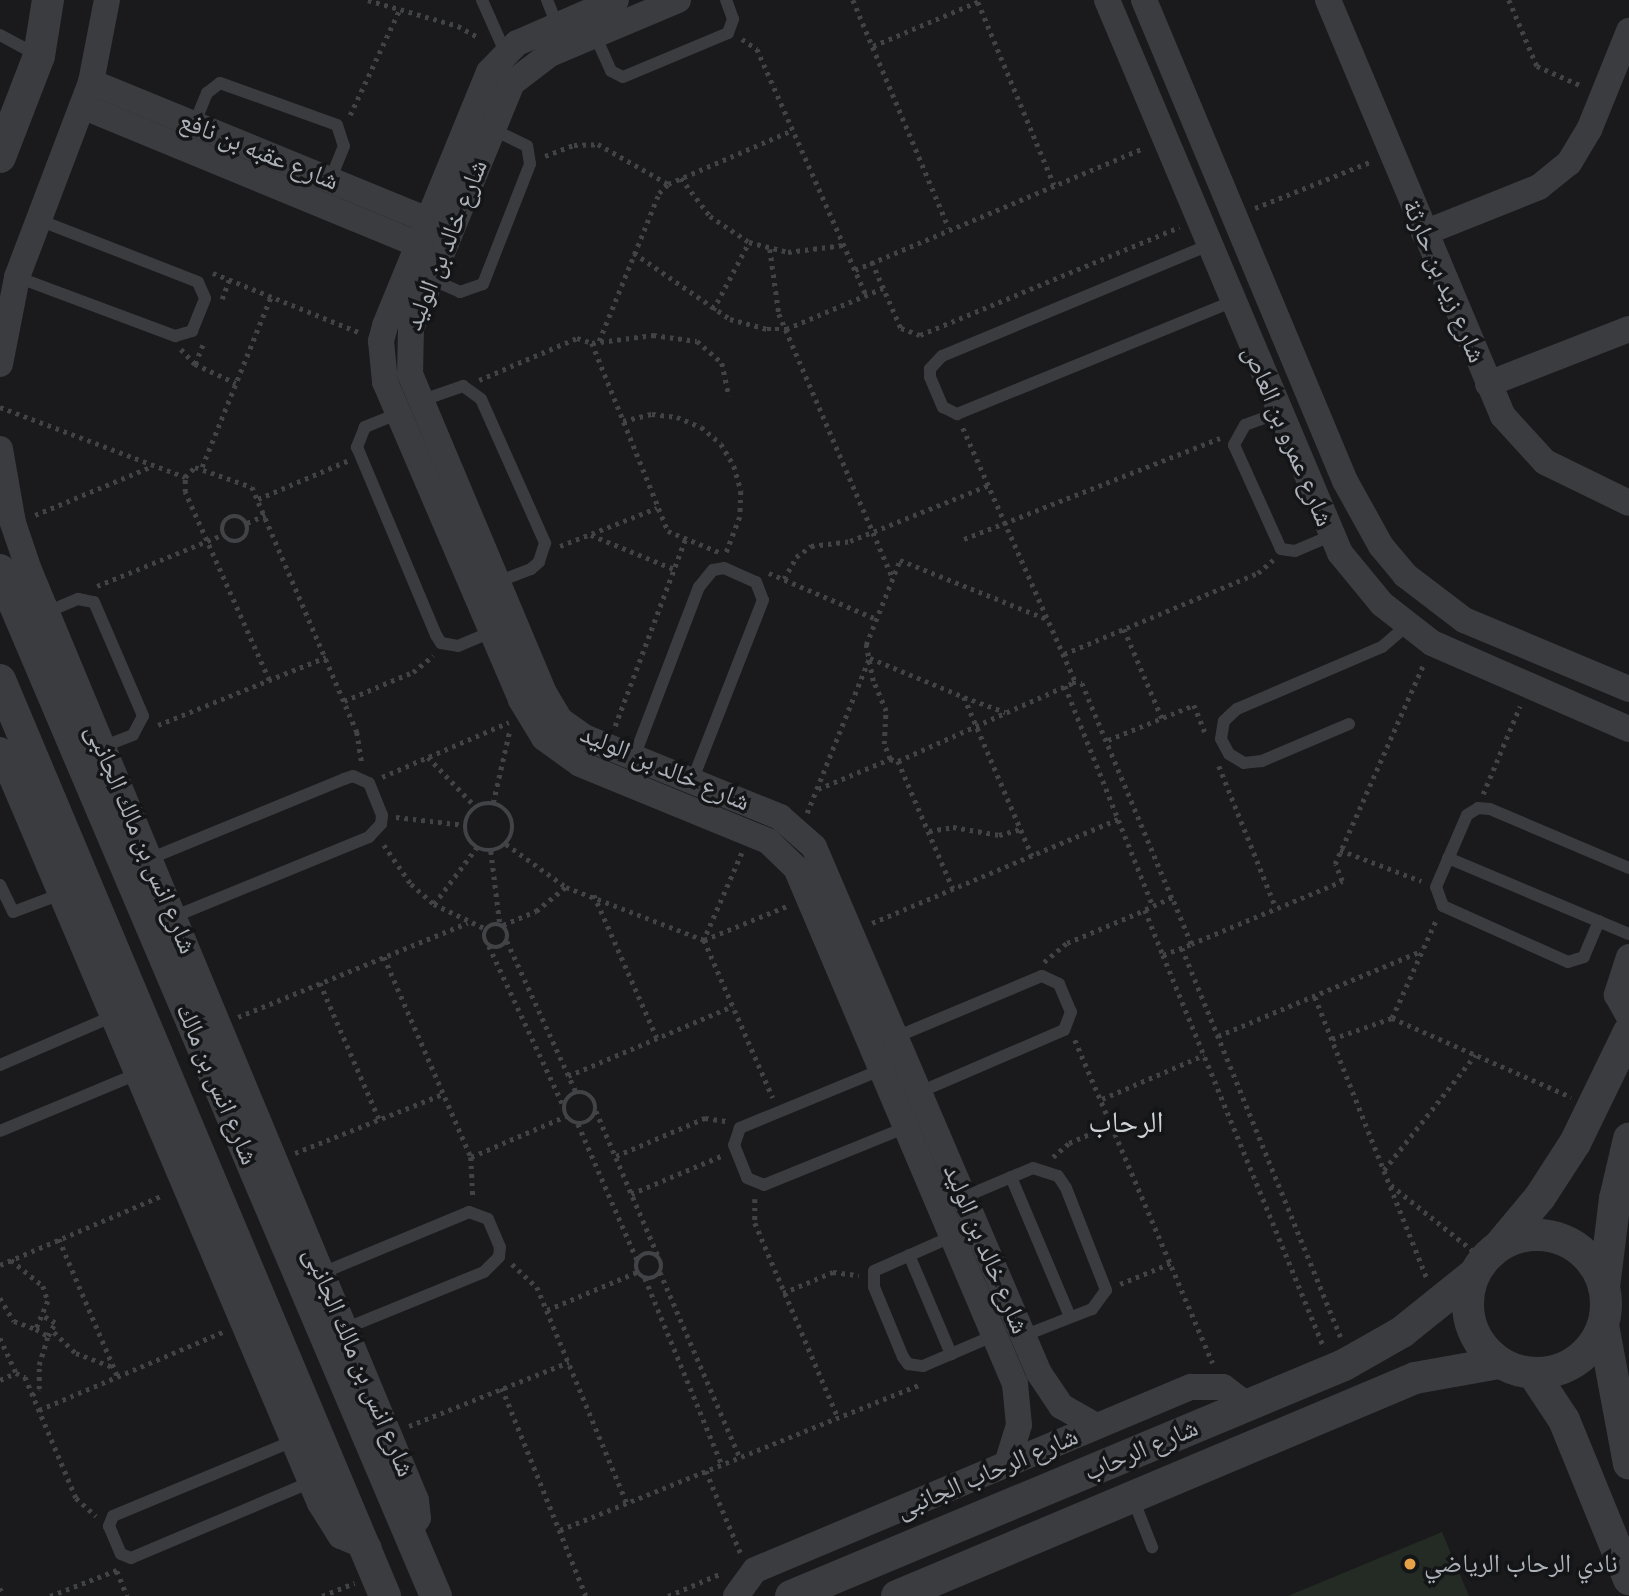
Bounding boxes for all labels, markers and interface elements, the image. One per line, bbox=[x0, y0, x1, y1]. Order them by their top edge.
street label: شارع عقبه بن نافع bbox=[175, 105, 343, 197]
street label: شارع خالد بن الوليد bbox=[398, 155, 494, 335]
street label: شارع زيد بن حارثة bbox=[1396, 195, 1492, 367]
street label: شارع عمرو بن العاص bbox=[1236, 341, 1340, 531]
street label: شارع خالد بن الوليد bbox=[575, 718, 755, 818]
street label: شارع انس بن مالك الجانبى bbox=[79, 720, 203, 958]
street label: شارع انس بن مالك bbox=[169, 999, 265, 1169]
district label: الرحاب bbox=[1088, 1104, 1164, 1140]
street label: شارع خالد بن الوليد bbox=[936, 1159, 1036, 1339]
street label: شارع انس بن مالك الجانبى bbox=[297, 1243, 421, 1481]
street label: شارع الرحاب bbox=[1079, 1412, 1203, 1488]
street label: شارع الرحاب الجانبى bbox=[891, 1421, 1083, 1525]
place label: نادي الرحاب الرياضي bbox=[1424, 1548, 1618, 1580]
marker: نادي الرحاب الرياضي bbox=[1402, 1556, 1418, 1572]

